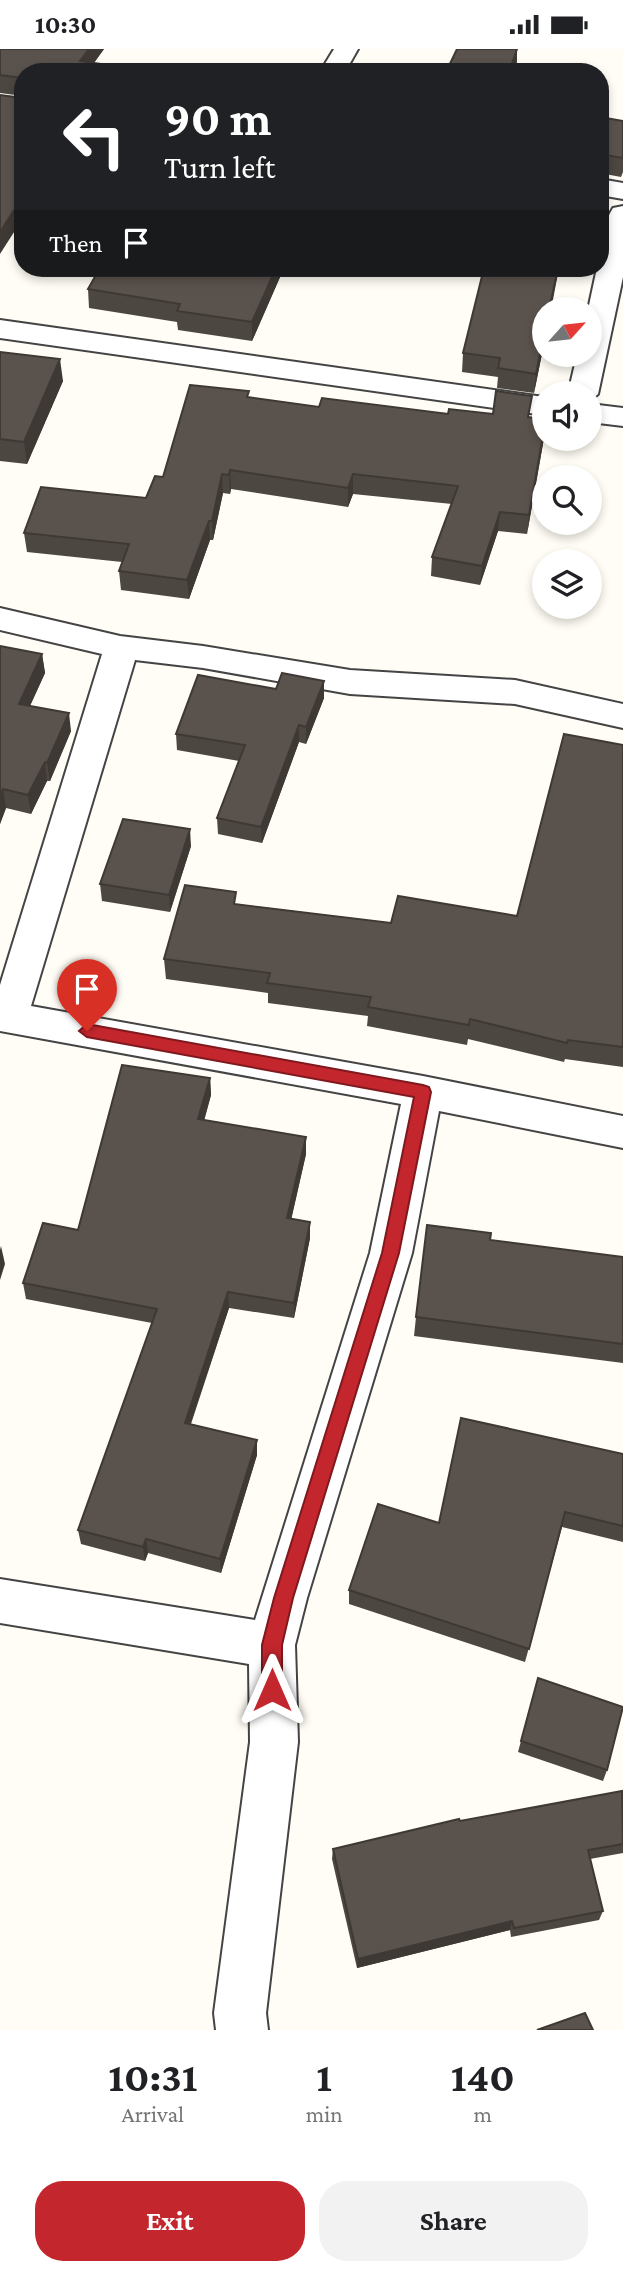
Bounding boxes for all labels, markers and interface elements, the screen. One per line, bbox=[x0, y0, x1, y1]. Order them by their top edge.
text: 10:30 bbox=[35, 10, 96, 39]
icon: left bbox=[49, 91, 140, 182]
text: 90 m bbox=[164, 91, 271, 146]
text: Turn left bbox=[164, 149, 275, 185]
icon: arrive bbox=[117, 224, 155, 262]
text: Then bbox=[49, 229, 103, 258]
north arrow bbox=[532, 297, 602, 367]
map controls bbox=[532, 297, 602, 619]
button: sound bbox=[532, 381, 602, 451]
button: search bbox=[532, 465, 602, 535]
button: layers bbox=[532, 549, 602, 619]
pin bbox=[57, 959, 117, 1031]
icon: arrive bbox=[68, 970, 106, 1008]
position arrow bbox=[235, 1653, 309, 1727]
text: 10:31 bbox=[108, 2053, 197, 2100]
text: 1 bbox=[316, 2053, 332, 2100]
text: 140 bbox=[451, 2053, 515, 2100]
text: Arrival bbox=[122, 2101, 184, 2127]
text: min bbox=[306, 2101, 343, 2127]
text: m bbox=[474, 2101, 492, 2127]
button: Exit bbox=[35, 2181, 305, 2261]
button: Share bbox=[319, 2181, 588, 2261]

